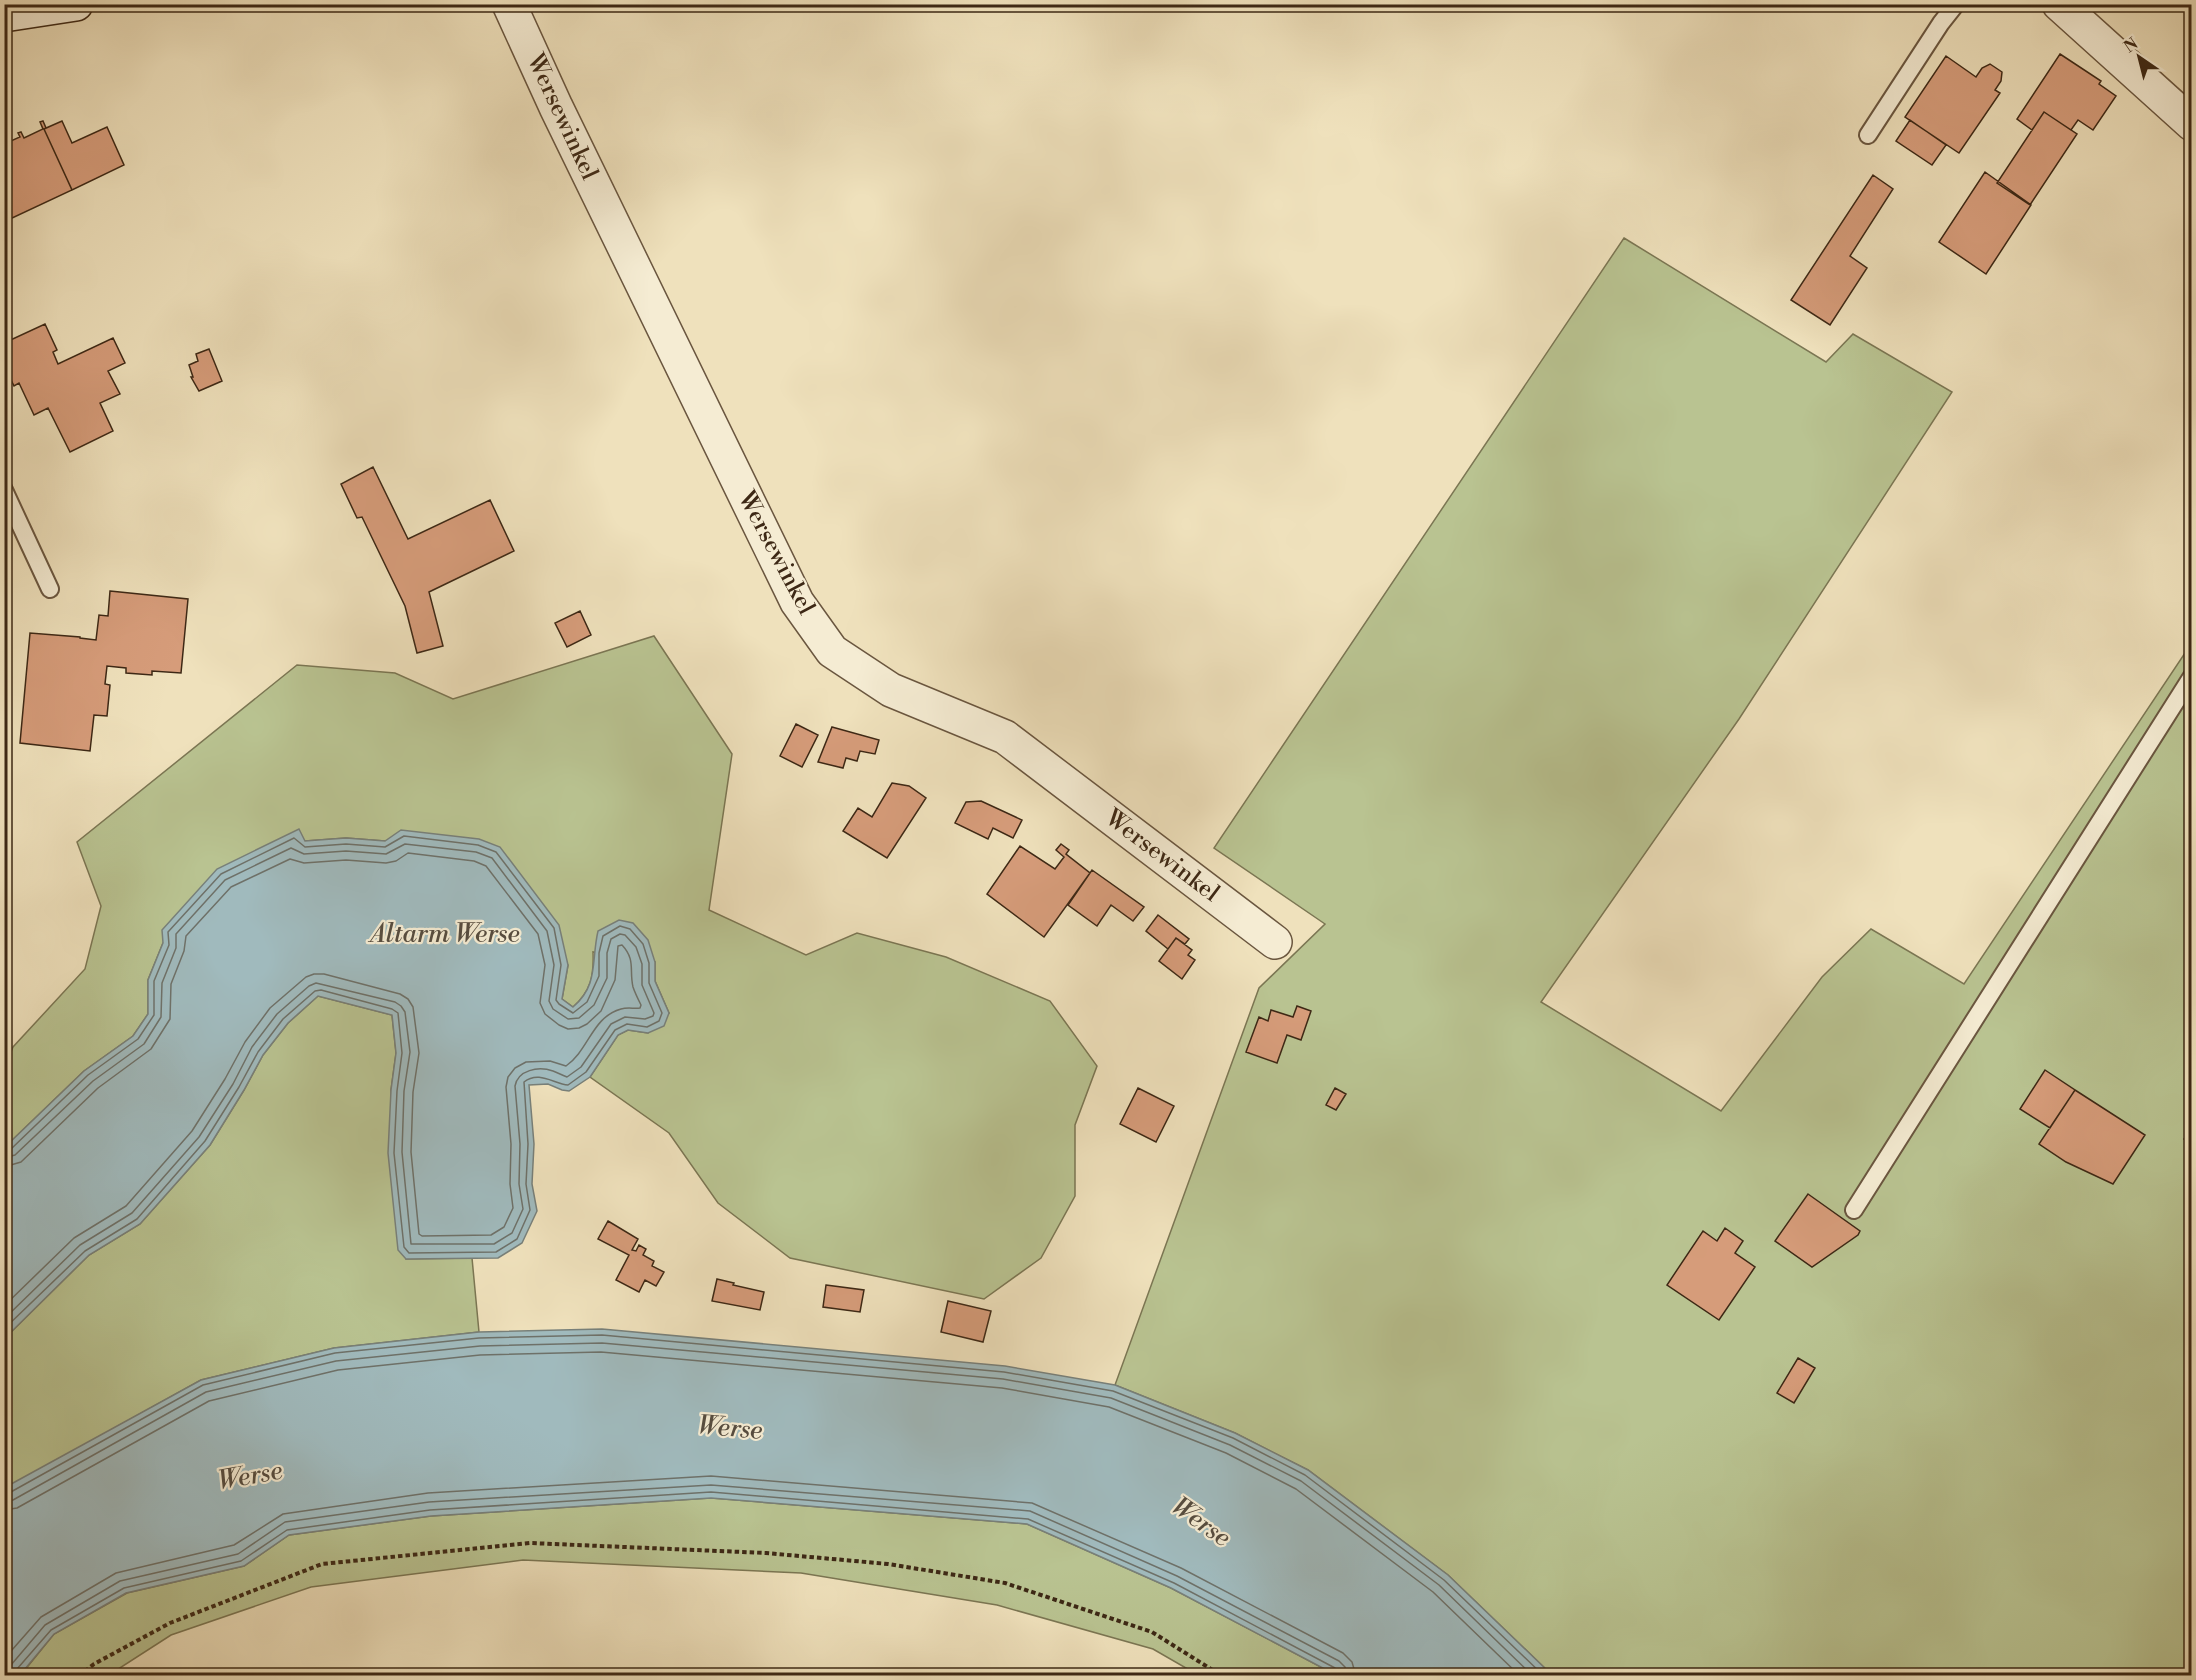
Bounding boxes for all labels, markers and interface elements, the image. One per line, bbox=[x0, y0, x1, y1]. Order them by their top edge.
north arrow bbox=[2109, 27, 2169, 87]
text: N bbox=[2120, 34, 2142, 57]
street label: Wersewinkel bbox=[519, 48, 604, 185]
street label: Wersewinkel bbox=[730, 485, 821, 620]
street label: Wersewinkel bbox=[1098, 803, 1225, 909]
water label: Altarm Werse bbox=[367, 918, 520, 950]
water label: Werse bbox=[696, 1409, 764, 1447]
water label: Werse bbox=[215, 1455, 285, 1497]
water label: Werse bbox=[1165, 1490, 1237, 1554]

